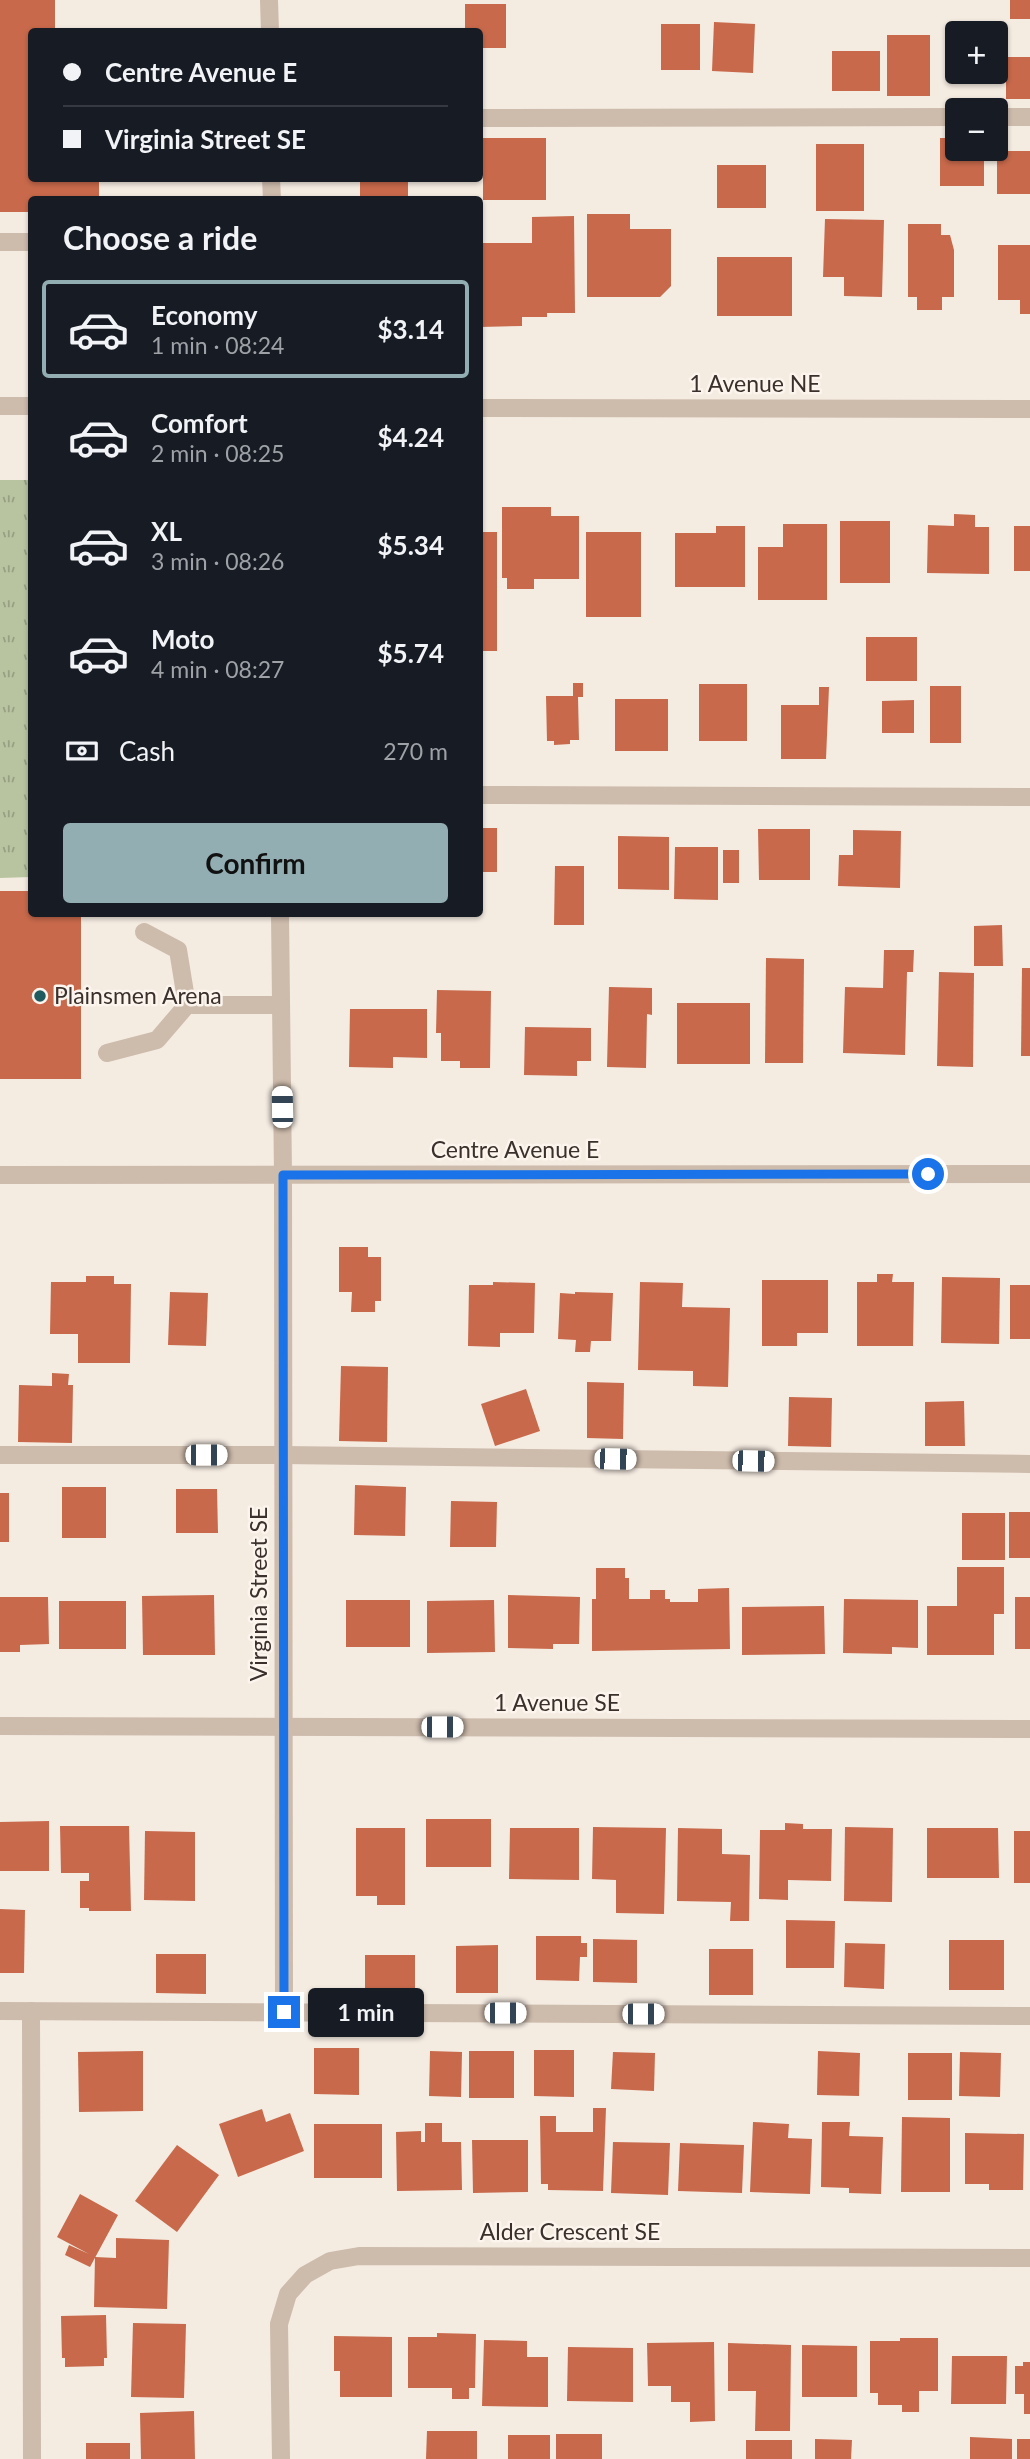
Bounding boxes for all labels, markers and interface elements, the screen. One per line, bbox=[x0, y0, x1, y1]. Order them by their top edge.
map controls bbox=[945, 21, 1008, 161]
button: + bbox=[945, 21, 1008, 84]
text: Centre Avenue E bbox=[105, 56, 297, 88]
button: − bbox=[945, 98, 1008, 161]
text: Virginia Street SE bbox=[105, 123, 306, 155]
text: Choose a ride bbox=[63, 218, 257, 257]
icon: car bbox=[67, 298, 130, 361]
text: Economy bbox=[151, 299, 257, 331]
text: $3.14 bbox=[378, 313, 444, 345]
text: 1 min · 08:24 bbox=[151, 331, 284, 359]
street label: 1 Avenue NE bbox=[689, 369, 821, 397]
icon: car bbox=[67, 406, 130, 469]
text: Comfort bbox=[151, 407, 248, 439]
text: $4.24 bbox=[378, 421, 444, 453]
text: 2 min · 08:25 bbox=[151, 439, 284, 467]
icon: car bbox=[67, 514, 130, 577]
text: XL bbox=[151, 515, 182, 547]
text: $5.34 bbox=[378, 529, 444, 561]
text: 3 min · 08:26 bbox=[151, 547, 284, 575]
icon: car bbox=[67, 622, 130, 685]
text: Moto bbox=[151, 623, 214, 655]
text: $5.74 bbox=[378, 637, 444, 669]
text: 4 min · 08:27 bbox=[151, 655, 284, 683]
icon: cash bbox=[63, 732, 101, 770]
text: Cash bbox=[119, 735, 175, 767]
text: 270 m bbox=[383, 737, 448, 765]
button: Confirm bbox=[63, 823, 448, 903]
place label: Plainsmen Arena bbox=[54, 981, 222, 1009]
marker: Plainsmen Arena bbox=[32, 988, 48, 1004]
car bbox=[272, 1086, 293, 1128]
street label: Centre Avenue E bbox=[431, 1135, 599, 1163]
route start bbox=[912, 1158, 944, 1190]
car bbox=[186, 1445, 228, 1466]
car bbox=[594, 1448, 637, 1470]
car bbox=[732, 1450, 775, 1472]
street label: Virginia Street SE bbox=[244, 1507, 272, 1681]
street label: 1 Avenue SE bbox=[494, 1688, 620, 1716]
car bbox=[422, 1717, 464, 1738]
callout: 1 min bbox=[308, 1988, 424, 2036]
route end bbox=[268, 1996, 300, 2028]
text: 1 min bbox=[337, 1998, 395, 2026]
car bbox=[485, 2003, 527, 2024]
car bbox=[623, 2004, 665, 2025]
street label: Alder Crescent SE bbox=[480, 2217, 660, 2245]

